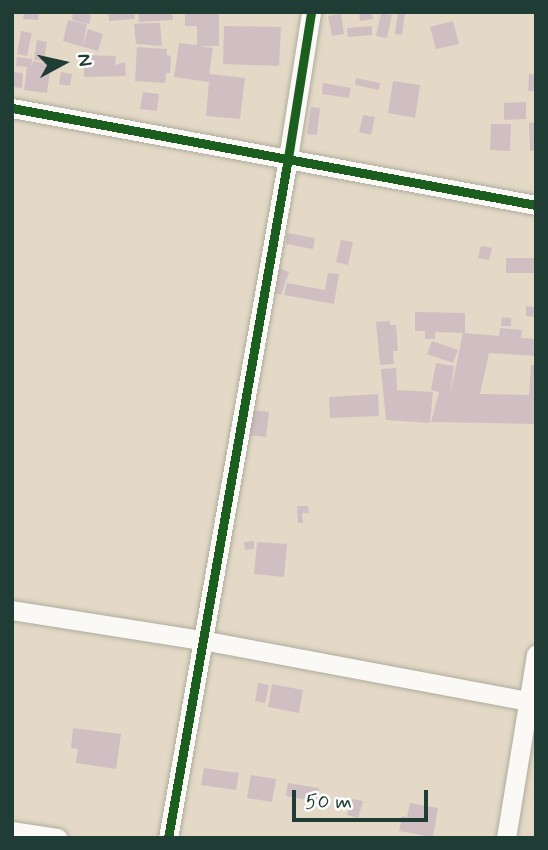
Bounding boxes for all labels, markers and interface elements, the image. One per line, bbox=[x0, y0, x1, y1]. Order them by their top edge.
north arrow bbox=[28, 28, 98, 98]
text: N bbox=[71, 52, 98, 68]
scale bar bbox=[296, 776, 433, 820]
text: 50 m bbox=[305, 788, 352, 816]

